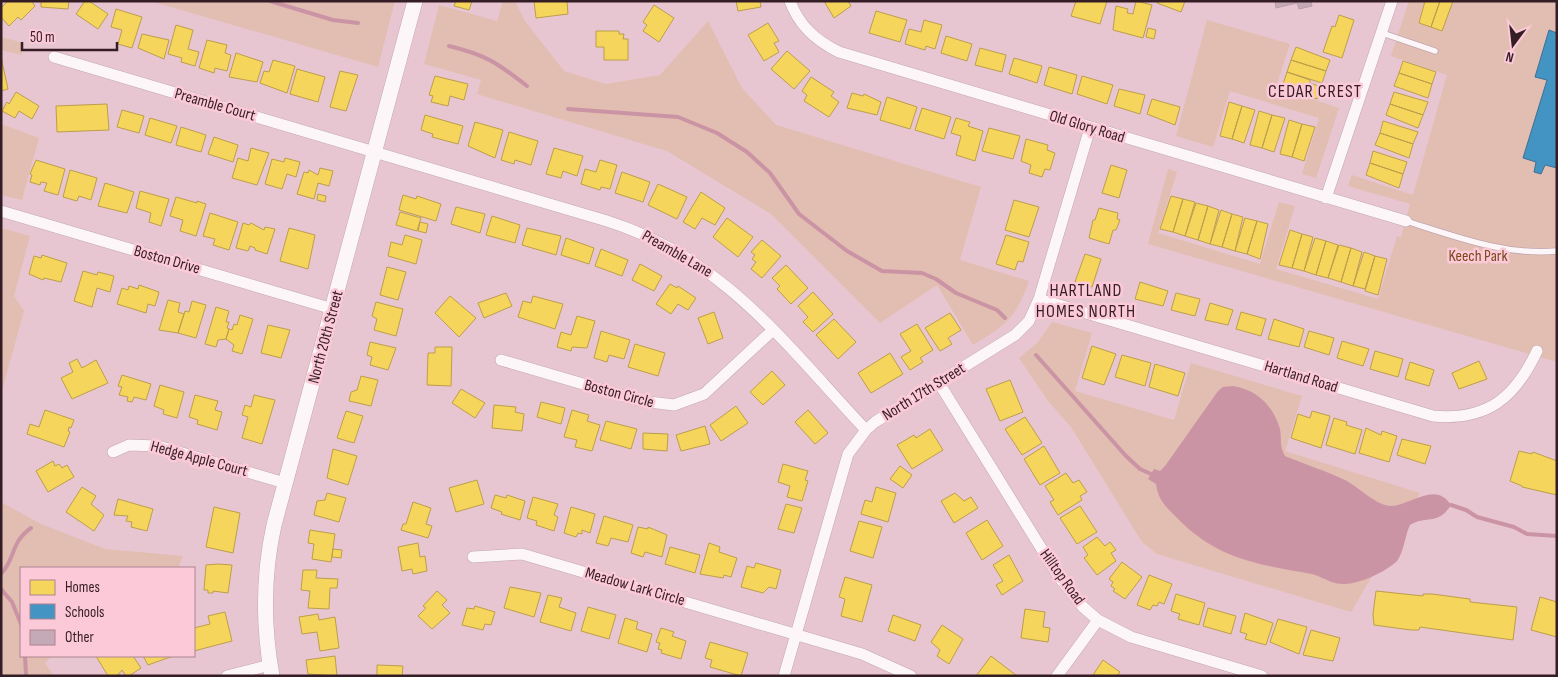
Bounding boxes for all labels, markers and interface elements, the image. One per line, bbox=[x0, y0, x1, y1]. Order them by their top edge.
scale bar bbox=[22, 20, 118, 52]
north arrow bbox=[1488, 20, 1538, 70]
text: 50 m bbox=[30, 28, 55, 47]
text: N bbox=[1504, 48, 1516, 66]
district label: CEDAR CREST bbox=[1268, 81, 1362, 102]
street label: Preamble Court bbox=[172, 84, 258, 126]
street label: Old Glory Road bbox=[1047, 107, 1127, 147]
street label: Preamble Lane bbox=[639, 226, 715, 282]
street label: Boston Drive bbox=[132, 241, 202, 279]
park label: Keech Park bbox=[1448, 247, 1508, 266]
district label: HARTLAND HOMES NORTH bbox=[1036, 280, 1136, 322]
street label: North 20th Street bbox=[304, 288, 348, 386]
street label: Hartland Road bbox=[1262, 357, 1340, 397]
street label: North 17th Street bbox=[879, 359, 969, 425]
street label: Boston Circle bbox=[582, 376, 656, 412]
street label: Hedge Apple Court bbox=[148, 437, 250, 481]
street label: Hilltop Road bbox=[1035, 545, 1089, 609]
street label: Meadow Lark Circle bbox=[583, 564, 687, 610]
legend bbox=[20, 567, 195, 657]
text: Homes bbox=[65, 578, 100, 597]
text: Schools bbox=[65, 603, 104, 622]
text: Other bbox=[65, 628, 94, 647]

